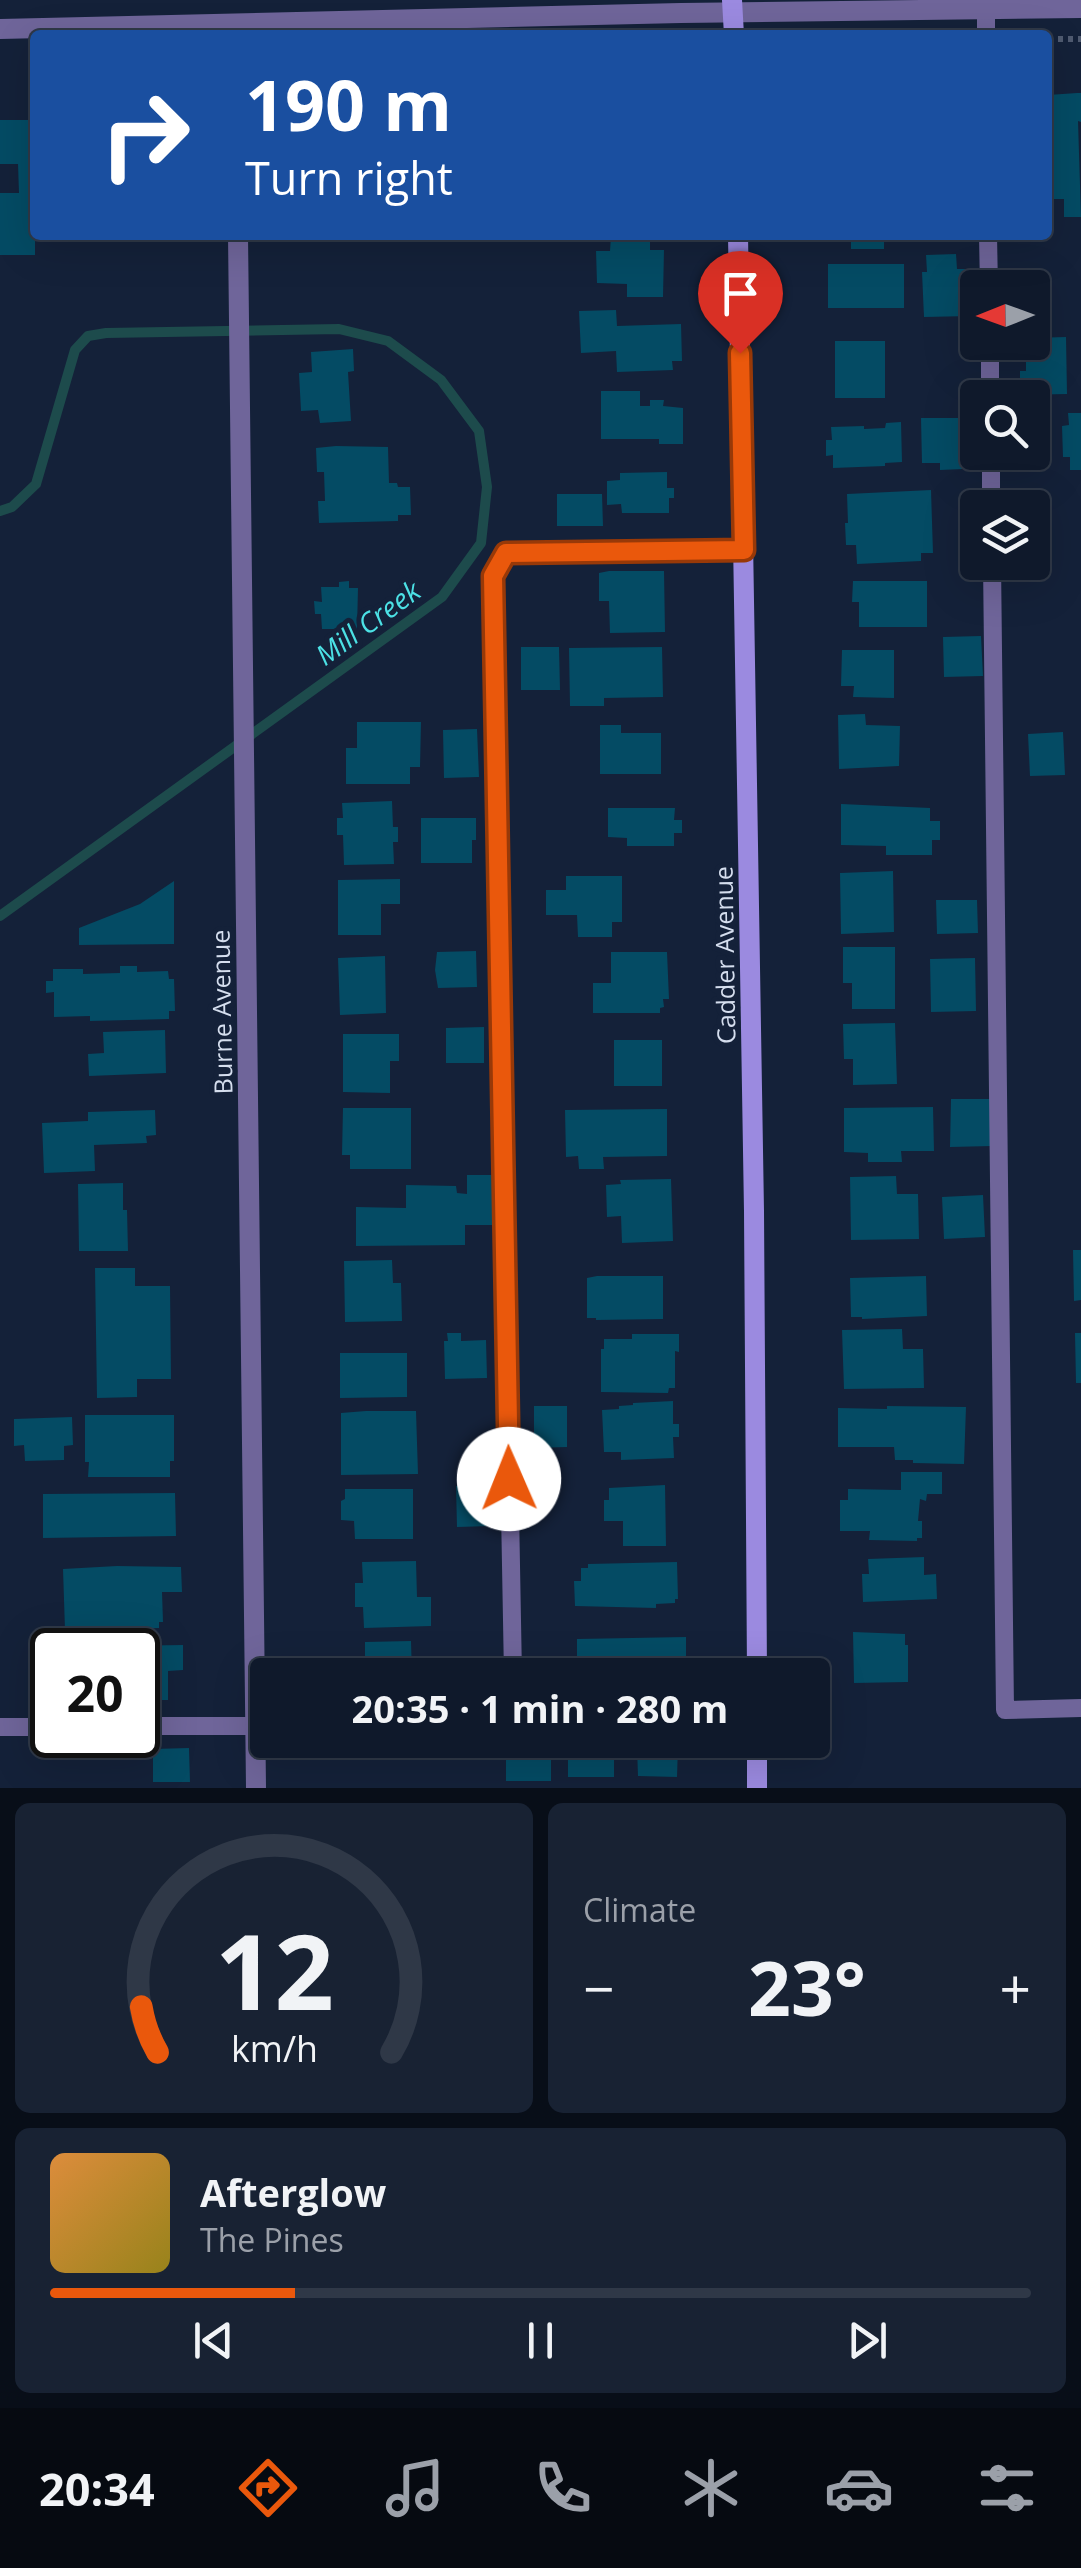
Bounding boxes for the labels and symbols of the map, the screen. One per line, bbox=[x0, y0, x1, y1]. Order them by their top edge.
pin bbox=[698, 251, 783, 354]
north arrow bbox=[960, 270, 1050, 360]
water label: Mill Creek bbox=[307, 570, 429, 673]
street label: Cadder Avenue bbox=[705, 866, 743, 1044]
street label: Burne Avenue bbox=[203, 929, 239, 1095]
position arrow bbox=[457, 1427, 561, 1531]
speed limit sign: 20 bbox=[30, 1628, 160, 1758]

